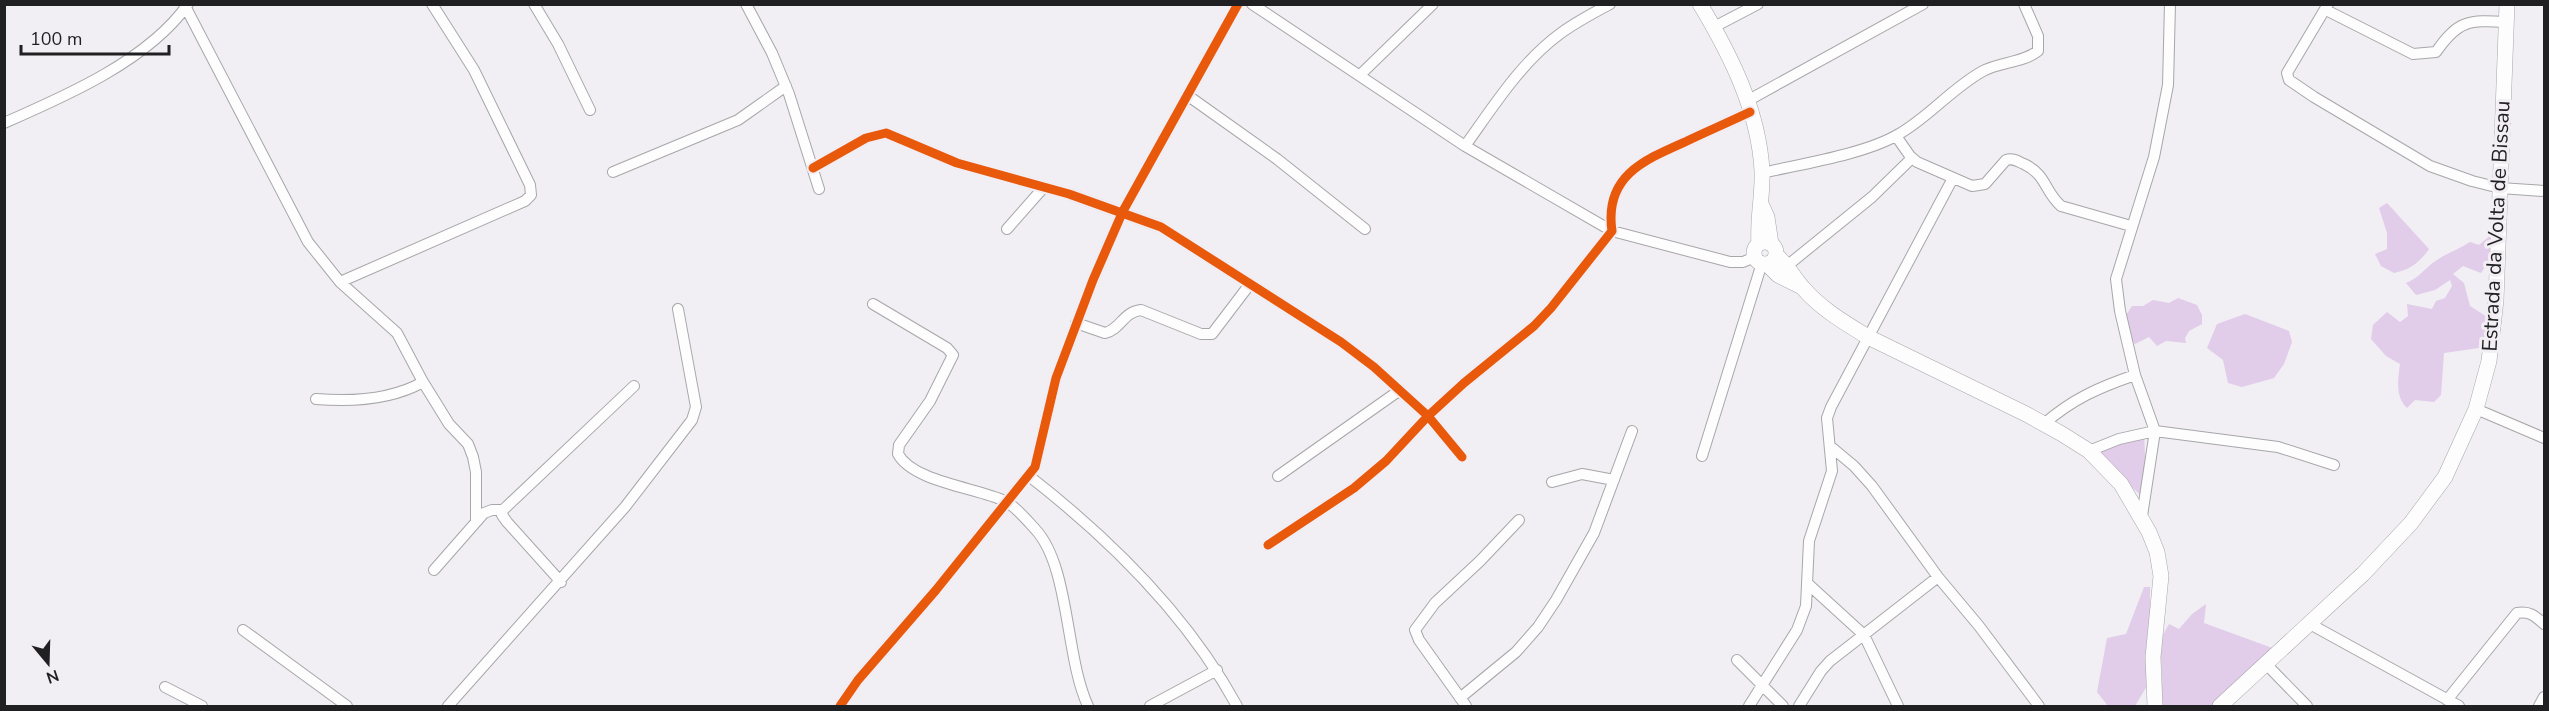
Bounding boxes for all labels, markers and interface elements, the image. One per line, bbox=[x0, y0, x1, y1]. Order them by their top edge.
scale bar bbox=[21, 18, 170, 56]
text: 100 m bbox=[30, 27, 82, 51]
street label: Estrada da Volta de Bissau bbox=[2475, 100, 2517, 352]
north arrow bbox=[18, 633, 78, 693]
text: N bbox=[43, 664, 62, 689]

